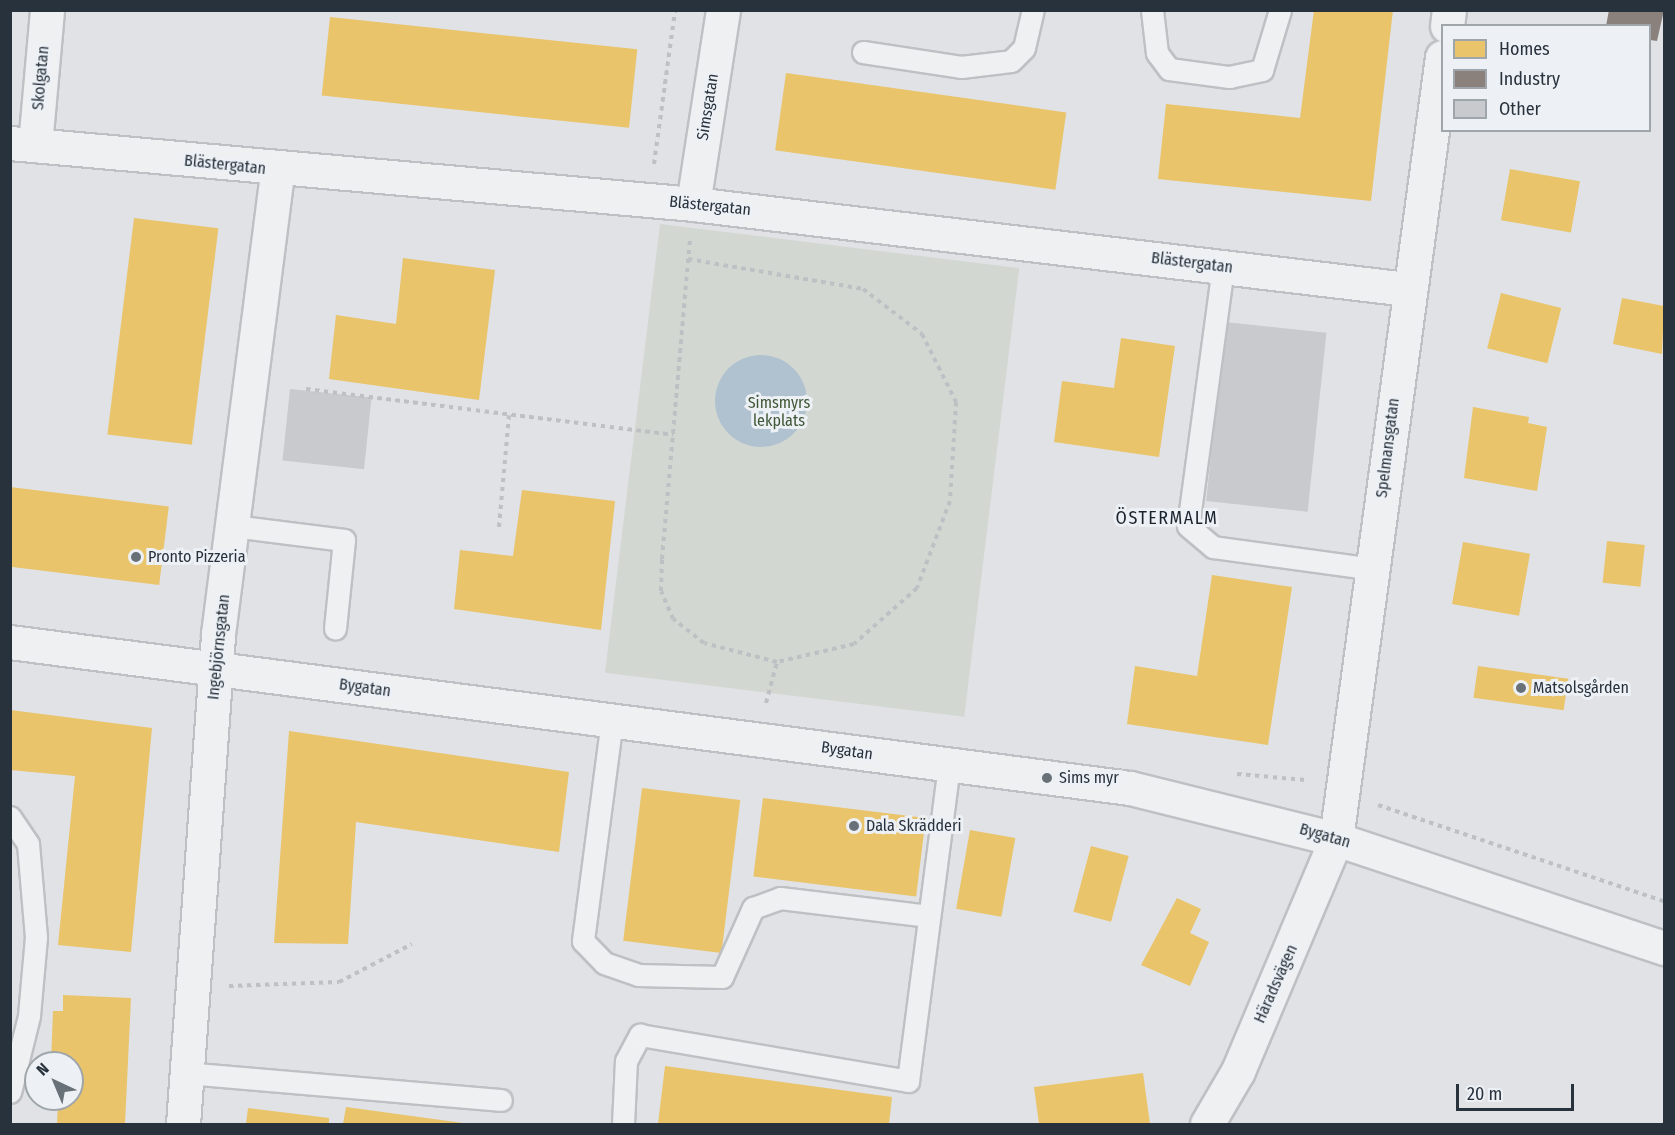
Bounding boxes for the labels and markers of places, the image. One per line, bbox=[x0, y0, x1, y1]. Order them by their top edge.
place label: Pronto Pizzeria bbox=[148, 547, 245, 567]
marker: Pronto Pizzeria bbox=[129, 550, 143, 564]
place label: Matsolsgården bbox=[1533, 678, 1629, 698]
marker: Matsolsgården bbox=[1514, 681, 1528, 695]
place label: Sims myr bbox=[1059, 768, 1119, 788]
marker: Sims myr bbox=[1040, 771, 1054, 785]
place label: Dala Skrädderi bbox=[866, 816, 962, 836]
marker: Dala Skrädderi bbox=[847, 819, 861, 833]

